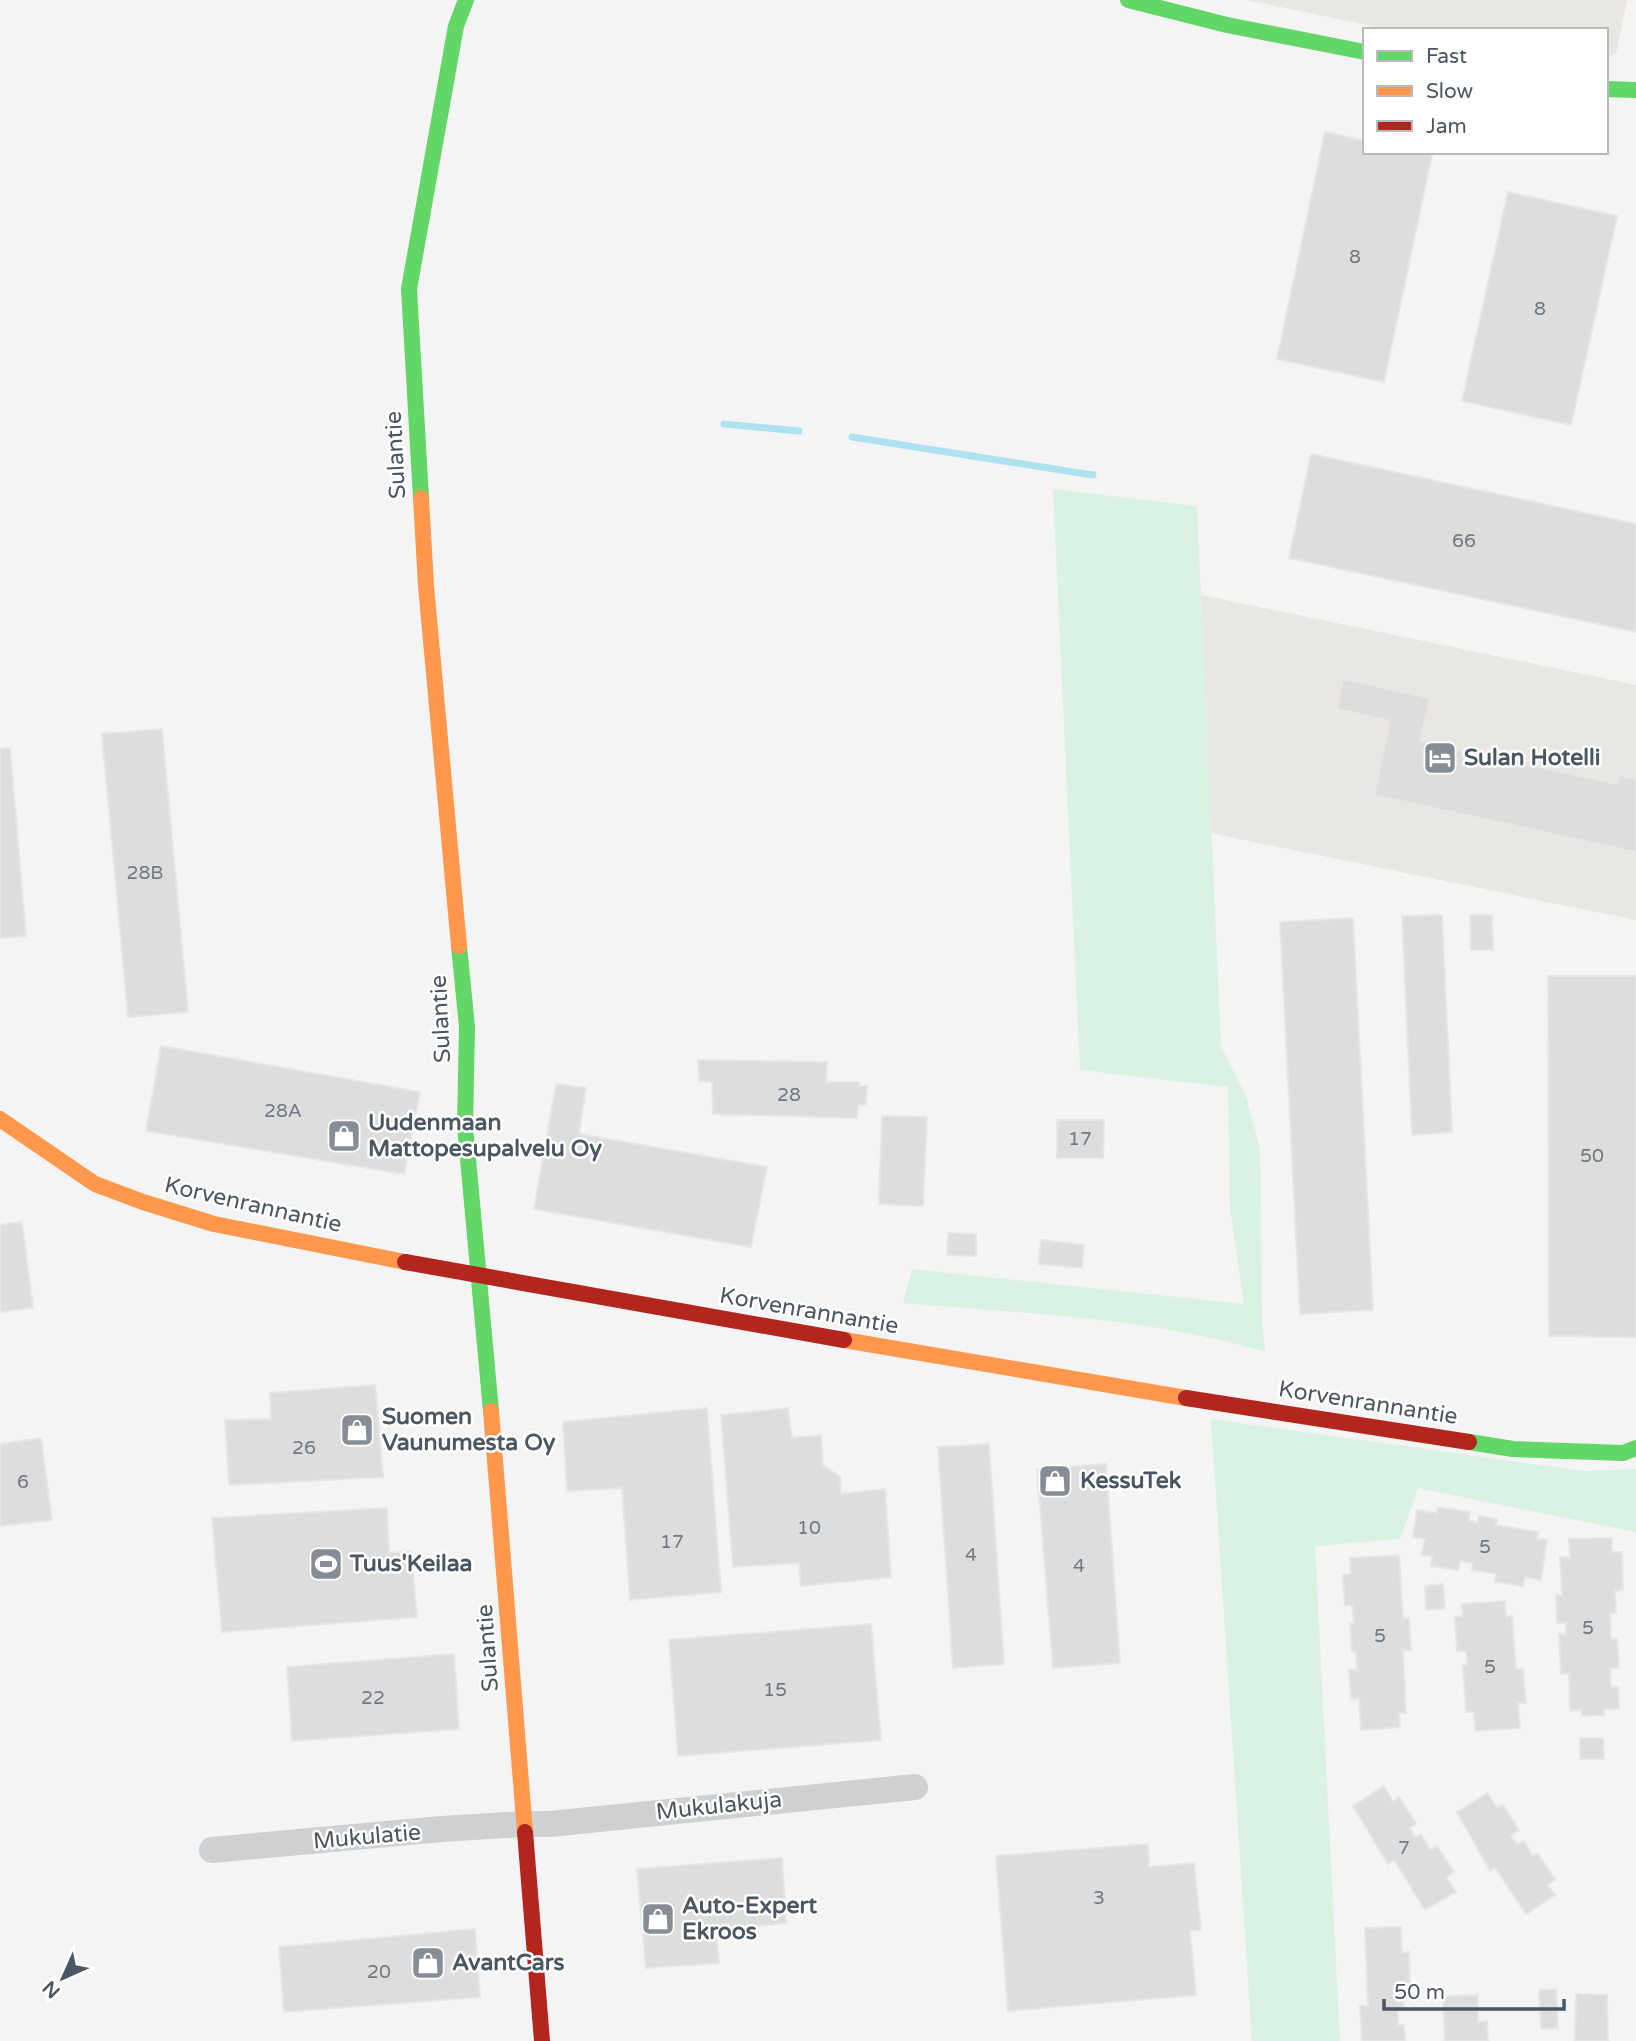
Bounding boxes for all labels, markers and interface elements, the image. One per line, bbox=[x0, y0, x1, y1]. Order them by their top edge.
legend bbox=[1363, 28, 1608, 154]
text: Fast bbox=[1426, 44, 1467, 69]
text: Slow bbox=[1426, 79, 1474, 104]
text: Jam bbox=[1426, 114, 1467, 139]
house number: 8 bbox=[1349, 246, 1361, 268]
house number: 8 bbox=[1534, 298, 1546, 320]
street label: Sulantie bbox=[380, 410, 412, 500]
house number: 66 bbox=[1452, 530, 1476, 552]
hotel icon: Sulan Hotelli bbox=[1421, 739, 1459, 777]
place label: Sulan Hotelli bbox=[1464, 744, 1600, 772]
house number: 28B bbox=[126, 862, 164, 884]
street label: Sulantie bbox=[425, 974, 457, 1064]
house number: 28 bbox=[777, 1084, 801, 1106]
house number: 28A bbox=[264, 1100, 302, 1122]
place label: Uudenmaan Mattopesupalvelu Oy bbox=[368, 1109, 602, 1163]
shop icon: Uudenmaan Mattopesupalvelu Oy bbox=[325, 1117, 363, 1155]
house number: 17 bbox=[1068, 1128, 1092, 1150]
house number: 50 bbox=[1580, 1145, 1604, 1167]
street label: Korvenrannantie bbox=[162, 1171, 344, 1239]
street label: Korvenrannantie bbox=[717, 1281, 901, 1341]
street label: Korvenrannantie bbox=[1276, 1375, 1460, 1431]
place label: Suomen Vaunumesta Oy bbox=[382, 1403, 556, 1457]
shop icon: Suomen Vaunumesta Oy bbox=[338, 1411, 376, 1449]
house number: 26 bbox=[292, 1437, 316, 1459]
shop icon: KessuTek bbox=[1036, 1462, 1074, 1500]
place label: KessuTek bbox=[1080, 1467, 1182, 1495]
house number: 6 bbox=[17, 1471, 29, 1493]
house number: 10 bbox=[797, 1517, 821, 1539]
house number: 17 bbox=[660, 1531, 684, 1553]
house number: 5 bbox=[1479, 1536, 1491, 1558]
house number: 4 bbox=[965, 1544, 977, 1566]
sports icon: Tuus'Keilaa bbox=[307, 1545, 345, 1583]
place label: Tuus'Keilaa bbox=[349, 1550, 473, 1578]
house number: 4 bbox=[1073, 1555, 1085, 1577]
street label: Sulantie bbox=[471, 1603, 505, 1693]
house number: 5 bbox=[1582, 1617, 1594, 1639]
house number: 5 bbox=[1374, 1625, 1386, 1647]
house number: 5 bbox=[1484, 1656, 1496, 1678]
house number: 15 bbox=[763, 1679, 787, 1701]
house number: 22 bbox=[361, 1687, 385, 1709]
street label: Mukulakuja bbox=[655, 1785, 783, 1827]
street label: Mukulatie bbox=[312, 1818, 422, 1856]
house number: 7 bbox=[1398, 1837, 1410, 1859]
house number: 3 bbox=[1093, 1887, 1105, 1909]
place label: Auto-Expert Ekroos bbox=[682, 1892, 817, 1946]
shop icon: Auto-Expert Ekroos bbox=[639, 1900, 677, 1938]
north arrow bbox=[28, 1943, 98, 2013]
shop icon: AvantCars bbox=[409, 1944, 447, 1982]
place label: AvantCars bbox=[452, 1949, 565, 1977]
house number: 20 bbox=[367, 1961, 391, 1983]
scale bar bbox=[1384, 1968, 1564, 2012]
text: N bbox=[39, 1976, 65, 2002]
text: 50 m bbox=[1394, 1980, 1445, 2005]

